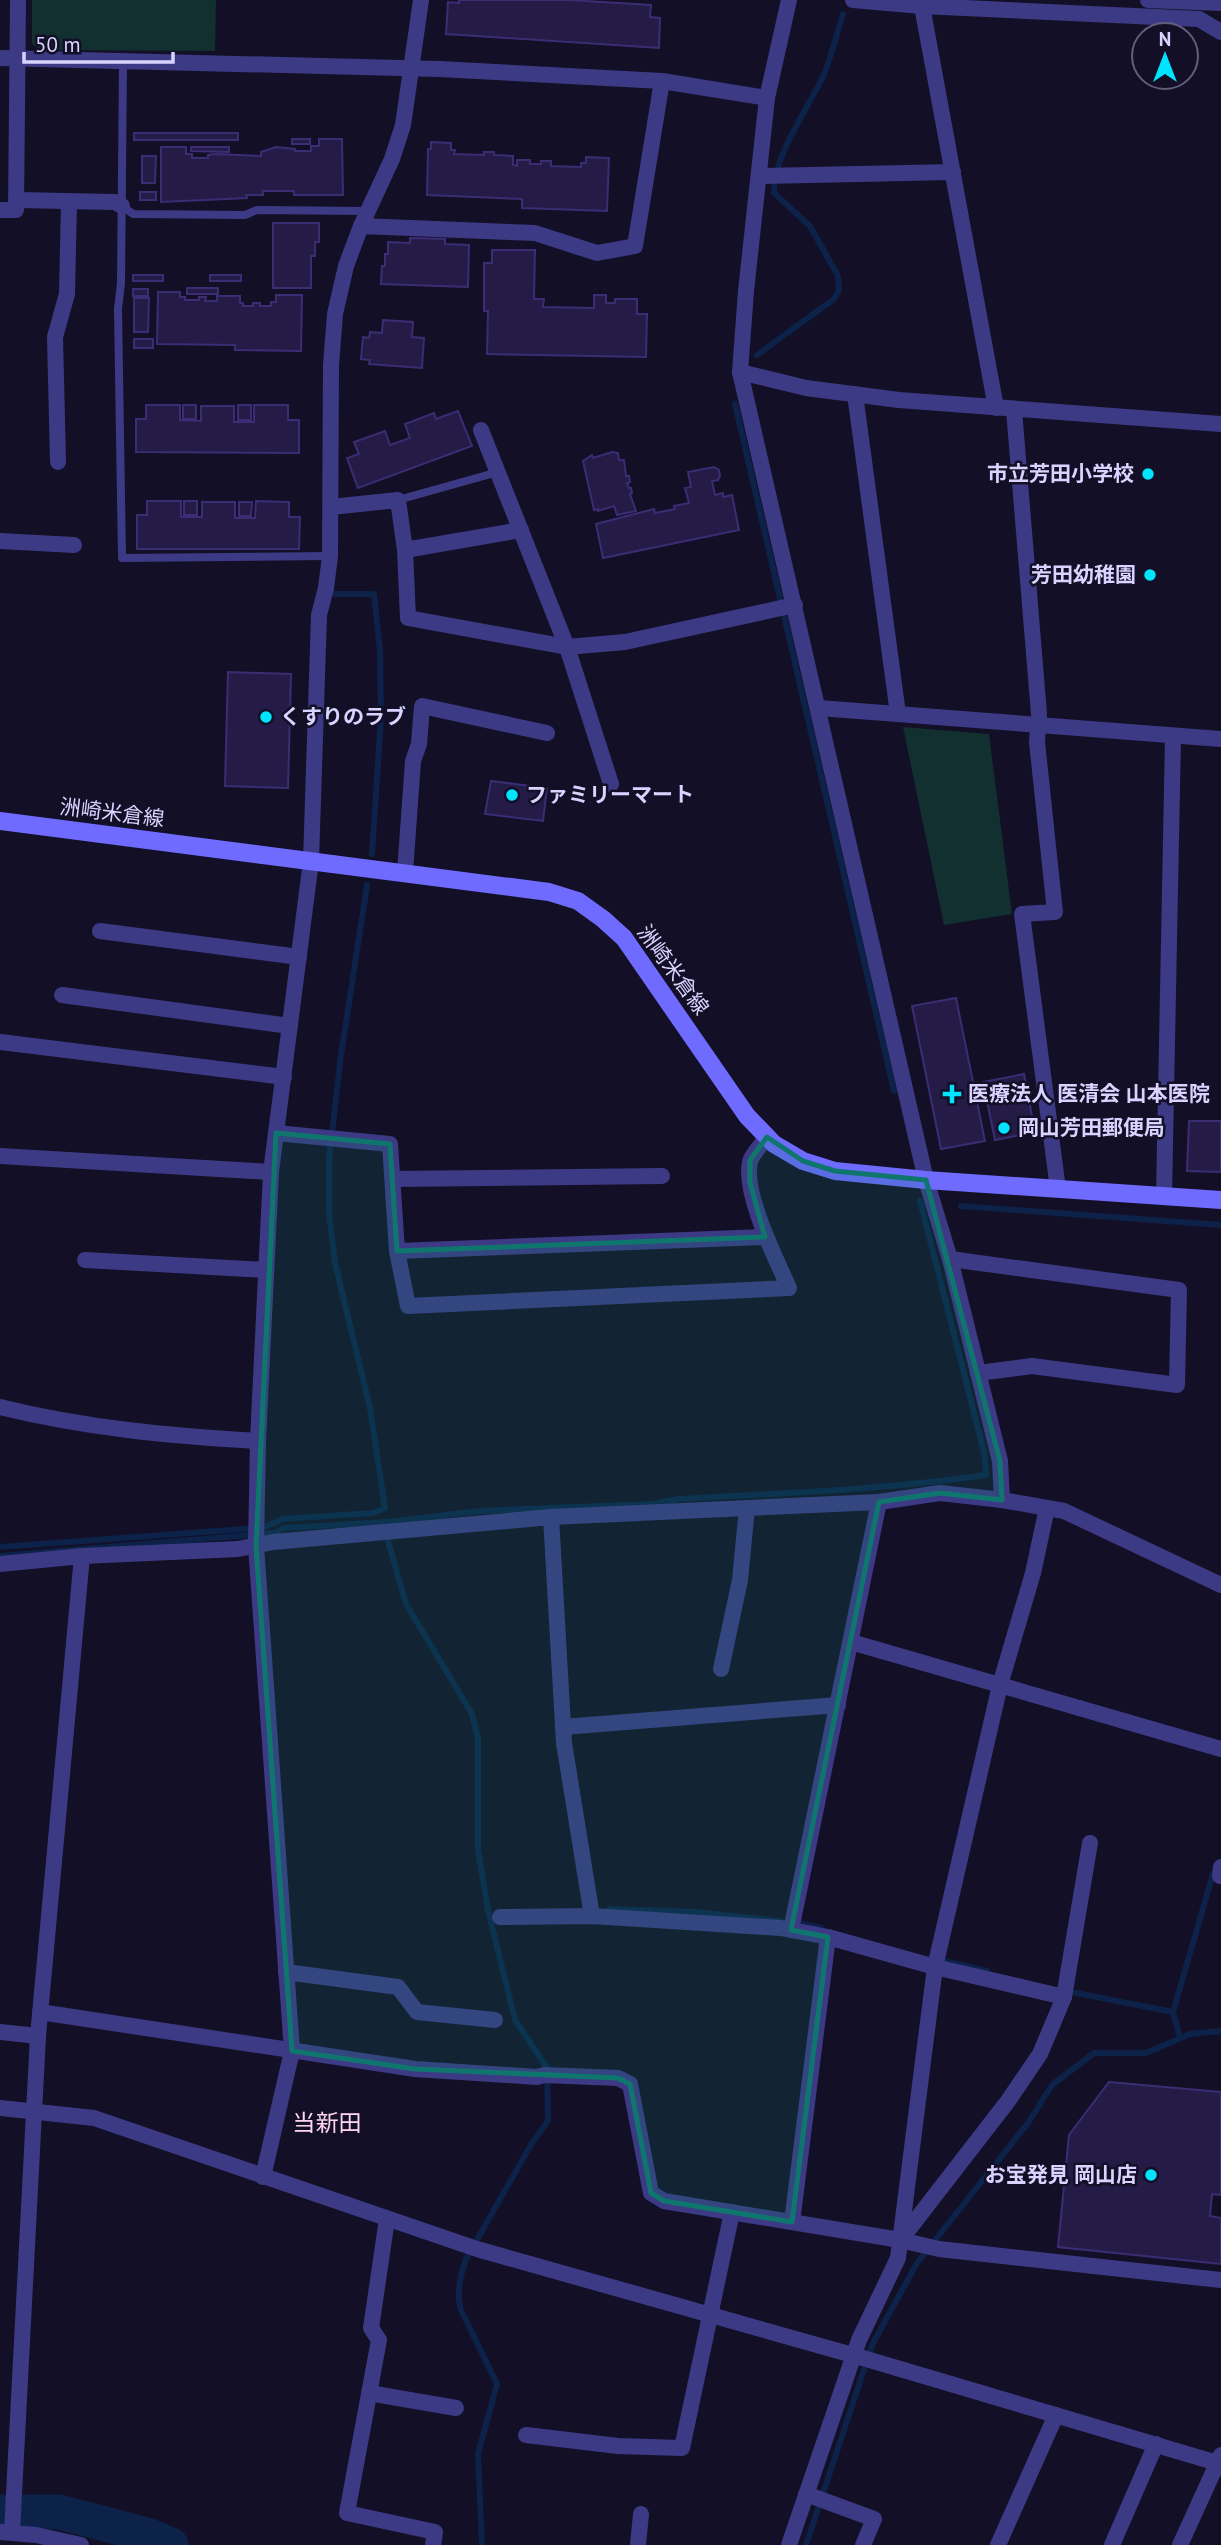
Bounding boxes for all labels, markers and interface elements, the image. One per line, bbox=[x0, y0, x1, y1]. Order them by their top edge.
scale bar bbox=[24, 21, 173, 65]
north arrow bbox=[1130, 21, 1200, 91]
text: N bbox=[1159, 27, 1171, 51]
text: 50 m bbox=[35, 31, 81, 58]
place label: 市立芳田小学校 bbox=[987, 460, 1134, 487]
marker: 市立芳田小学校 bbox=[1140, 466, 1156, 482]
place label: 芳田幼稚園 bbox=[1031, 561, 1136, 588]
marker: 芳田幼稚園 bbox=[1142, 567, 1158, 583]
place label: くすりのラブ bbox=[280, 703, 406, 730]
marker: くすりのラブ bbox=[258, 709, 274, 725]
place label: ファミリーマート bbox=[526, 781, 694, 808]
marker: ファミリーマート bbox=[504, 787, 520, 803]
street label: 洲崎米倉線 bbox=[58, 793, 166, 832]
street label: 洲崎米倉線 bbox=[632, 919, 715, 1020]
place label: 医療法人 医清会 山本医院 bbox=[968, 1080, 1210, 1107]
marker: 医療法人 医清会 山本医院 bbox=[942, 1084, 962, 1104]
place label: 岡山芳田郵便局 bbox=[1018, 1114, 1165, 1141]
marker: 岡山芳田郵便局 bbox=[996, 1120, 1012, 1136]
district label: 当新田 bbox=[293, 2108, 362, 2137]
place label: お宝発見 岡山店 bbox=[985, 2161, 1137, 2188]
marker: お宝発見 岡山店 bbox=[1143, 2167, 1159, 2183]

